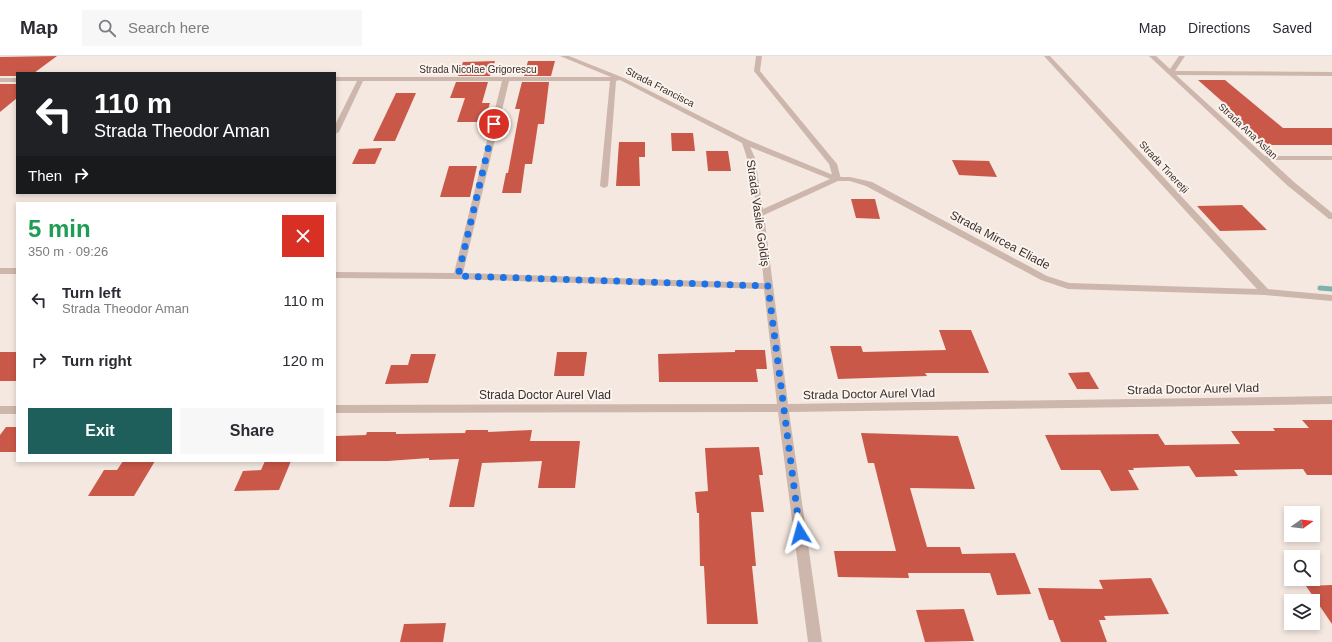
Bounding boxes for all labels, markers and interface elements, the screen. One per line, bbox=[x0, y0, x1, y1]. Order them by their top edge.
search box bbox=[82, 10, 362, 46]
text: Map bbox=[20, 17, 58, 38]
icon: search bbox=[96, 17, 118, 39]
text: Search here bbox=[128, 19, 210, 36]
text: Map bbox=[1139, 20, 1166, 36]
text: Directions bbox=[1188, 20, 1250, 36]
text: Saved bbox=[1272, 20, 1312, 36]
street label: Strada Nicolae Grigorescu bbox=[419, 64, 537, 75]
street label: Strada Francisca bbox=[624, 65, 697, 109]
icon: left bbox=[28, 88, 80, 140]
text: 110 m bbox=[94, 88, 172, 119]
street label: Strada Ana Aslan bbox=[1216, 101, 1280, 161]
pin bbox=[477, 107, 511, 141]
icon: arrive bbox=[483, 113, 505, 135]
text: Strada Theodor Aman bbox=[94, 121, 270, 141]
street label: Strada Tinereții bbox=[1137, 139, 1191, 195]
street label: Strada Vasile Goldiș bbox=[744, 159, 772, 267]
icon: right bbox=[70, 164, 92, 186]
text: Then bbox=[28, 167, 62, 184]
street label: Strada Mircea Eliade bbox=[948, 208, 1053, 272]
text: 5 min bbox=[28, 215, 91, 242]
button: close bbox=[282, 215, 324, 257]
text: 350 m · 09:26 bbox=[28, 244, 108, 259]
text: Turn left bbox=[62, 284, 121, 301]
icon: left bbox=[28, 289, 50, 311]
text: 110 m bbox=[283, 292, 324, 309]
text: Strada Theodor Aman bbox=[62, 301, 189, 316]
icon: right bbox=[28, 349, 50, 371]
text: Turn right bbox=[62, 352, 132, 369]
text: 120 m bbox=[282, 352, 324, 369]
street label: Strada Doctor Aurel Vlad bbox=[1127, 381, 1259, 397]
street label: Strada Doctor Aurel Vlad bbox=[803, 386, 935, 402]
street label: Strada Doctor Aurel Vlad bbox=[479, 388, 611, 402]
button: Exit bbox=[28, 408, 172, 454]
button: Share bbox=[180, 408, 324, 454]
north arrow bbox=[1284, 506, 1320, 542]
map controls bbox=[1284, 506, 1320, 630]
position arrow bbox=[779, 512, 821, 554]
button: search bbox=[1284, 550, 1320, 586]
button: layers bbox=[1284, 594, 1320, 630]

